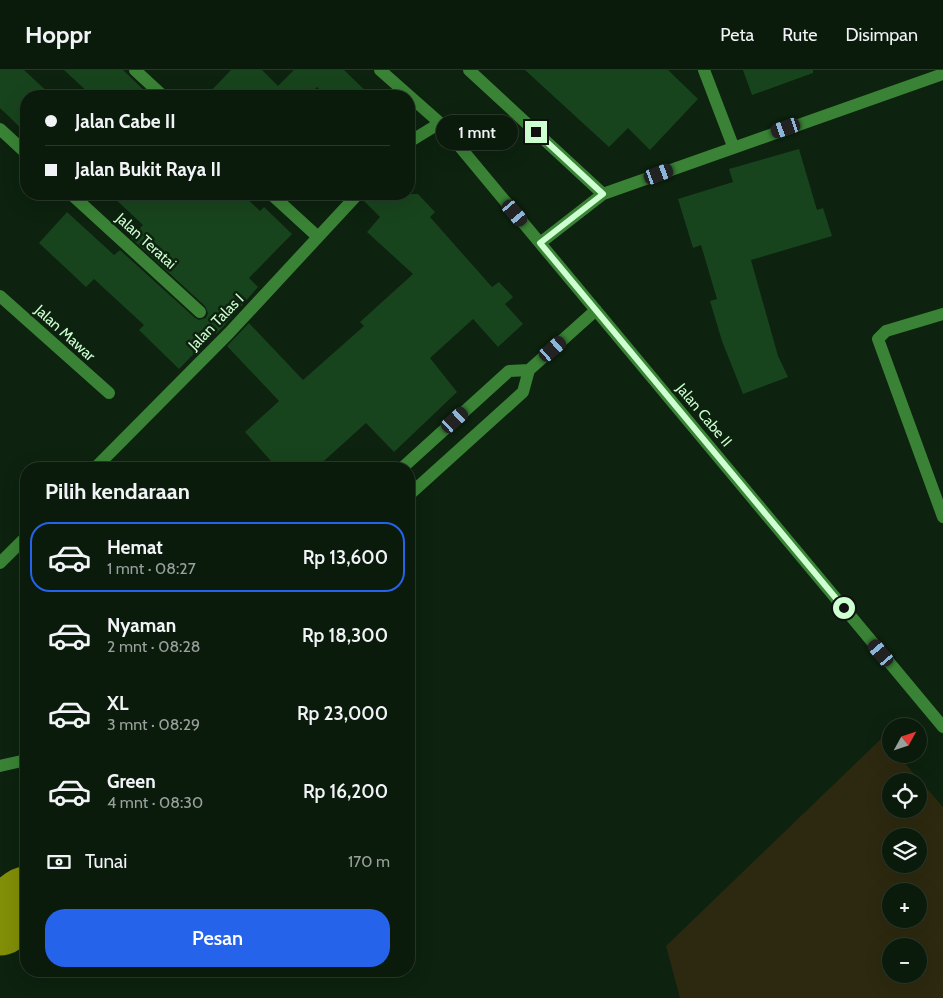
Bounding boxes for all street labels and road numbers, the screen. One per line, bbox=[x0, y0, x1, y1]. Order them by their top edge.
street label: Jalan Teratai bbox=[111, 209, 180, 273]
street label: Jalan Talas I bbox=[184, 290, 247, 355]
street label: Jalan Mawar bbox=[30, 300, 99, 365]
street label: Jalan Cabe II bbox=[672, 379, 736, 450]

